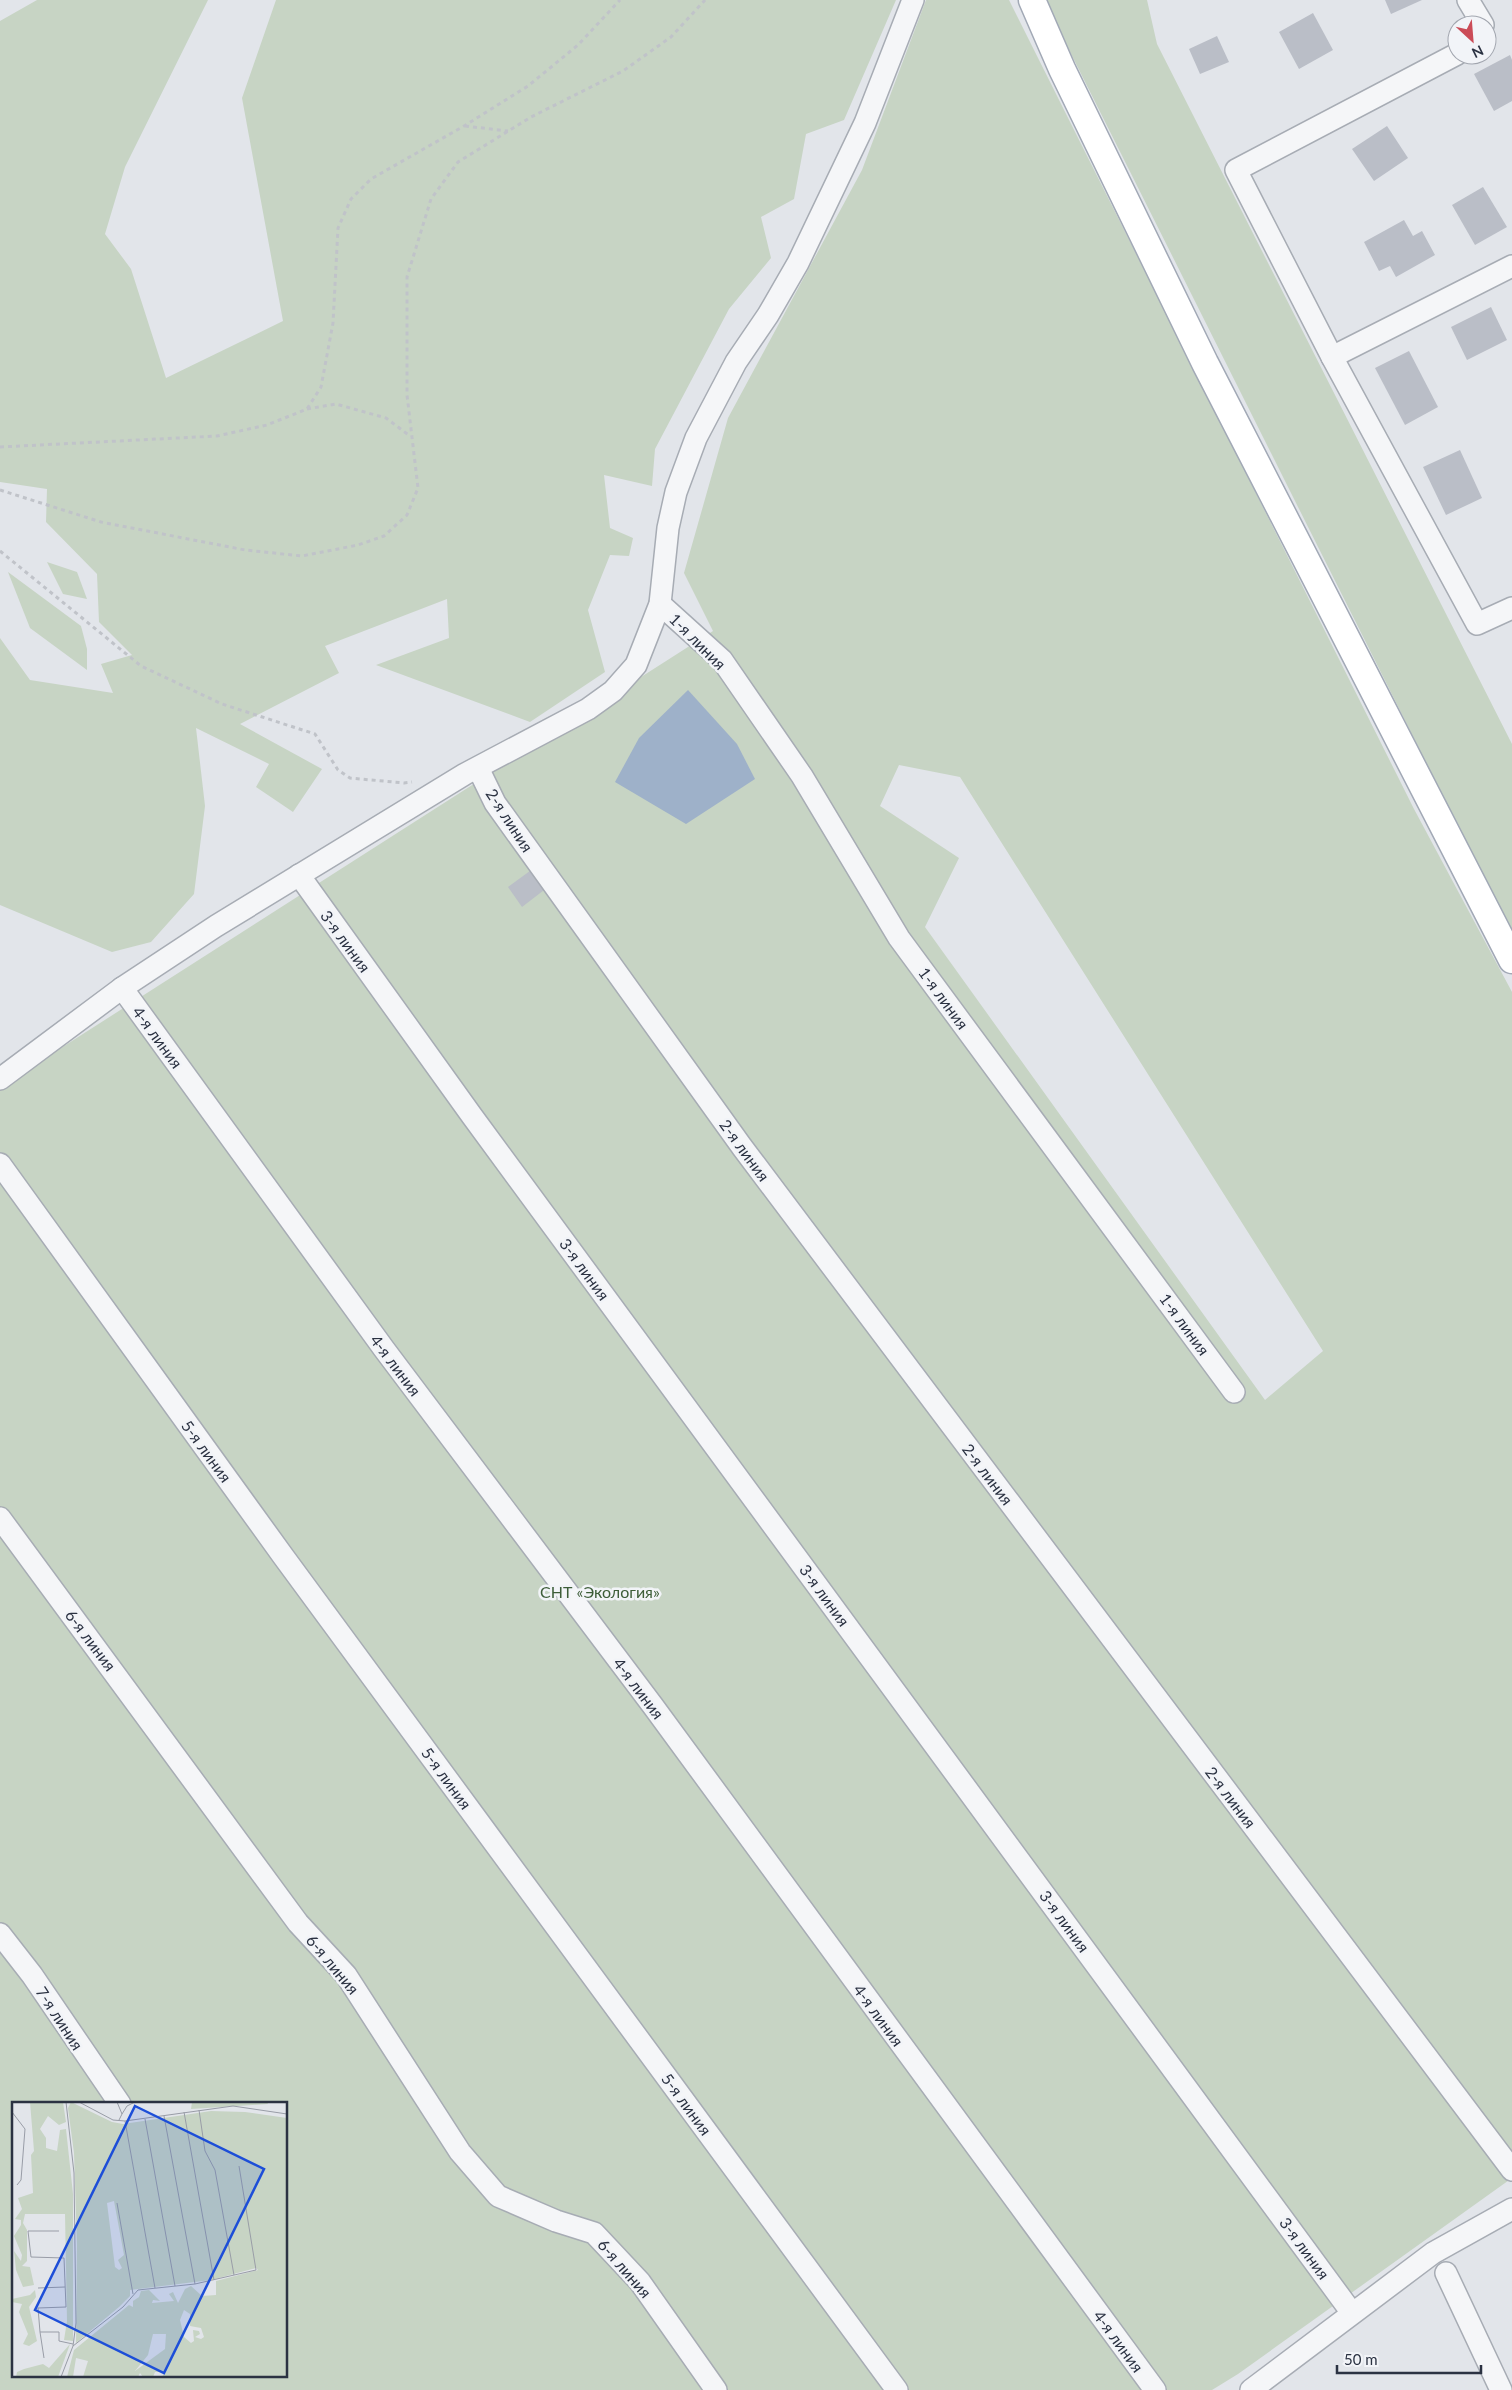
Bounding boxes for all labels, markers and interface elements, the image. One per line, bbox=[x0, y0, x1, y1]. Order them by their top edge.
north arrow bbox=[1447, 15, 1497, 65]
text: N bbox=[1469, 42, 1486, 62]
street label: 1-я линия bbox=[666, 609, 730, 673]
street label: 2-я линия bbox=[482, 785, 538, 855]
street label: 3-я линия bbox=[317, 906, 375, 976]
street label: 1-я линия bbox=[915, 963, 973, 1033]
street label: 4-я линия bbox=[129, 1002, 187, 1072]
street label: 2-я линия bbox=[716, 1115, 774, 1185]
street label: 3-я линия bbox=[556, 1234, 614, 1304]
street label: 1-я линия bbox=[1156, 1289, 1214, 1359]
street label: 4-я линия bbox=[367, 1331, 425, 1399]
street label: 5-я линия bbox=[178, 1416, 236, 1486]
street label: 2-я линия bbox=[959, 1440, 1017, 1508]
street label: 3-я линия bbox=[796, 1560, 854, 1630]
park label: СНТ «Экология» bbox=[540, 1582, 660, 1601]
street label: 6-я линия bbox=[62, 1606, 120, 1674]
street label: 4-я линия bbox=[610, 1654, 668, 1722]
street label: 5-я линия bbox=[418, 1743, 476, 1813]
street label: 2-я линия bbox=[1202, 1763, 1260, 1831]
street label: 3-я линия bbox=[1036, 1886, 1094, 1956]
street label: 6-я линия bbox=[303, 1930, 363, 1998]
street label: 4-я линия bbox=[850, 1980, 908, 2050]
street label: 7-я линия bbox=[32, 1983, 88, 2053]
street label: 5-я линия bbox=[658, 2069, 716, 2139]
inset map bbox=[12, 2102, 288, 2378]
street label: 3-я линия bbox=[1276, 2213, 1334, 2283]
street label: 6-я линия bbox=[594, 2235, 656, 2301]
street label: 4-я линия bbox=[1090, 2306, 1148, 2376]
scale bar bbox=[1337, 2342, 1481, 2374]
text: 50 m bbox=[1344, 2350, 1378, 2368]

